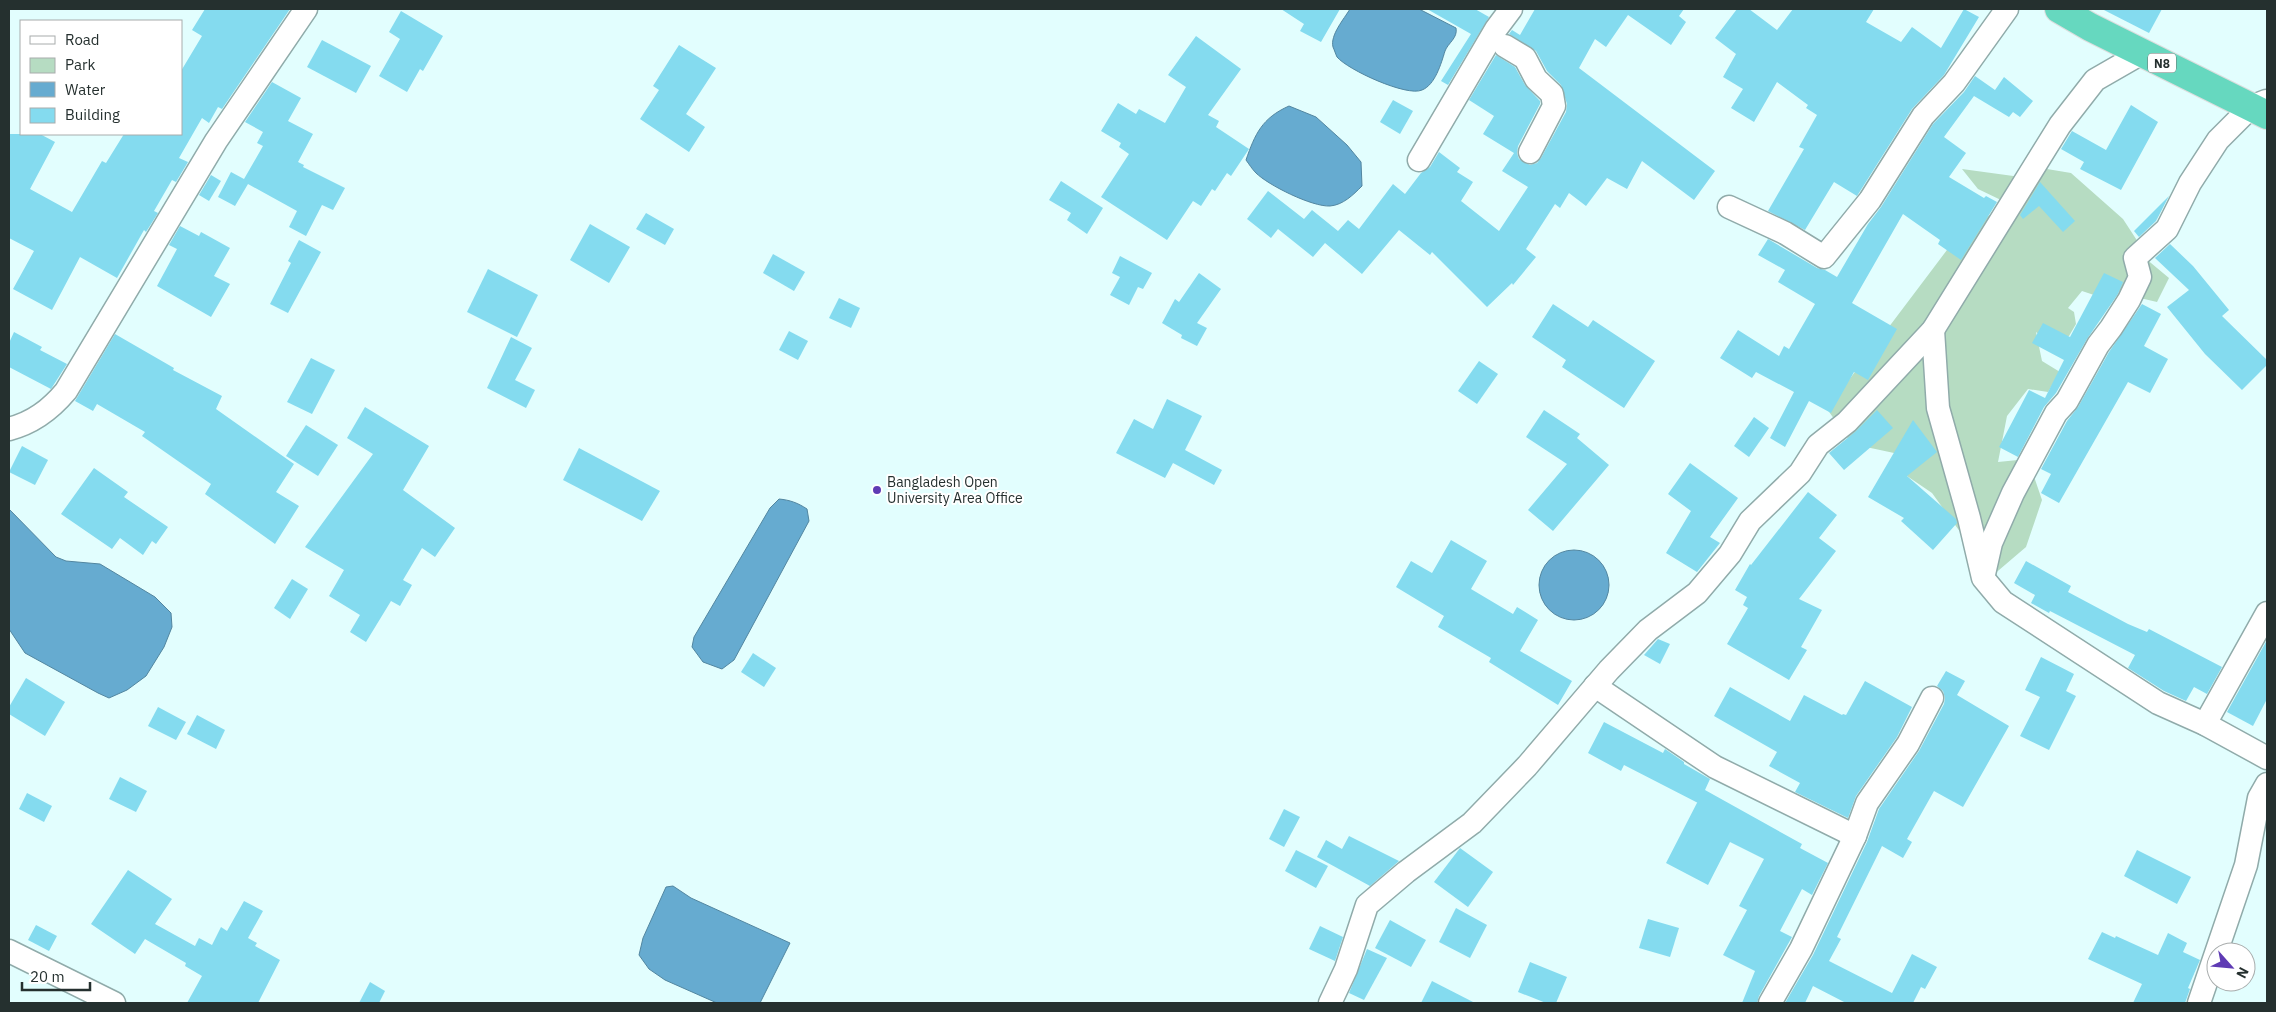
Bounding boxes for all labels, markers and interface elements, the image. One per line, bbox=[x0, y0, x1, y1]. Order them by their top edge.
legend bbox=[20, 20, 182, 135]
text: Road bbox=[65, 30, 100, 49]
road number: N8 bbox=[2148, 54, 2176, 72]
text: Park bbox=[65, 55, 95, 74]
text: Water bbox=[65, 80, 106, 99]
text: Building bbox=[65, 105, 120, 124]
place label: Bangladesh Open University Area Office bbox=[887, 473, 1023, 507]
marker: Bangladesh Open University Area Office bbox=[871, 484, 883, 496]
north arrow bbox=[2206, 942, 2256, 992]
scale bar bbox=[22, 960, 90, 992]
text: N bbox=[2232, 964, 2253, 982]
text: 20 m bbox=[30, 967, 65, 986]

